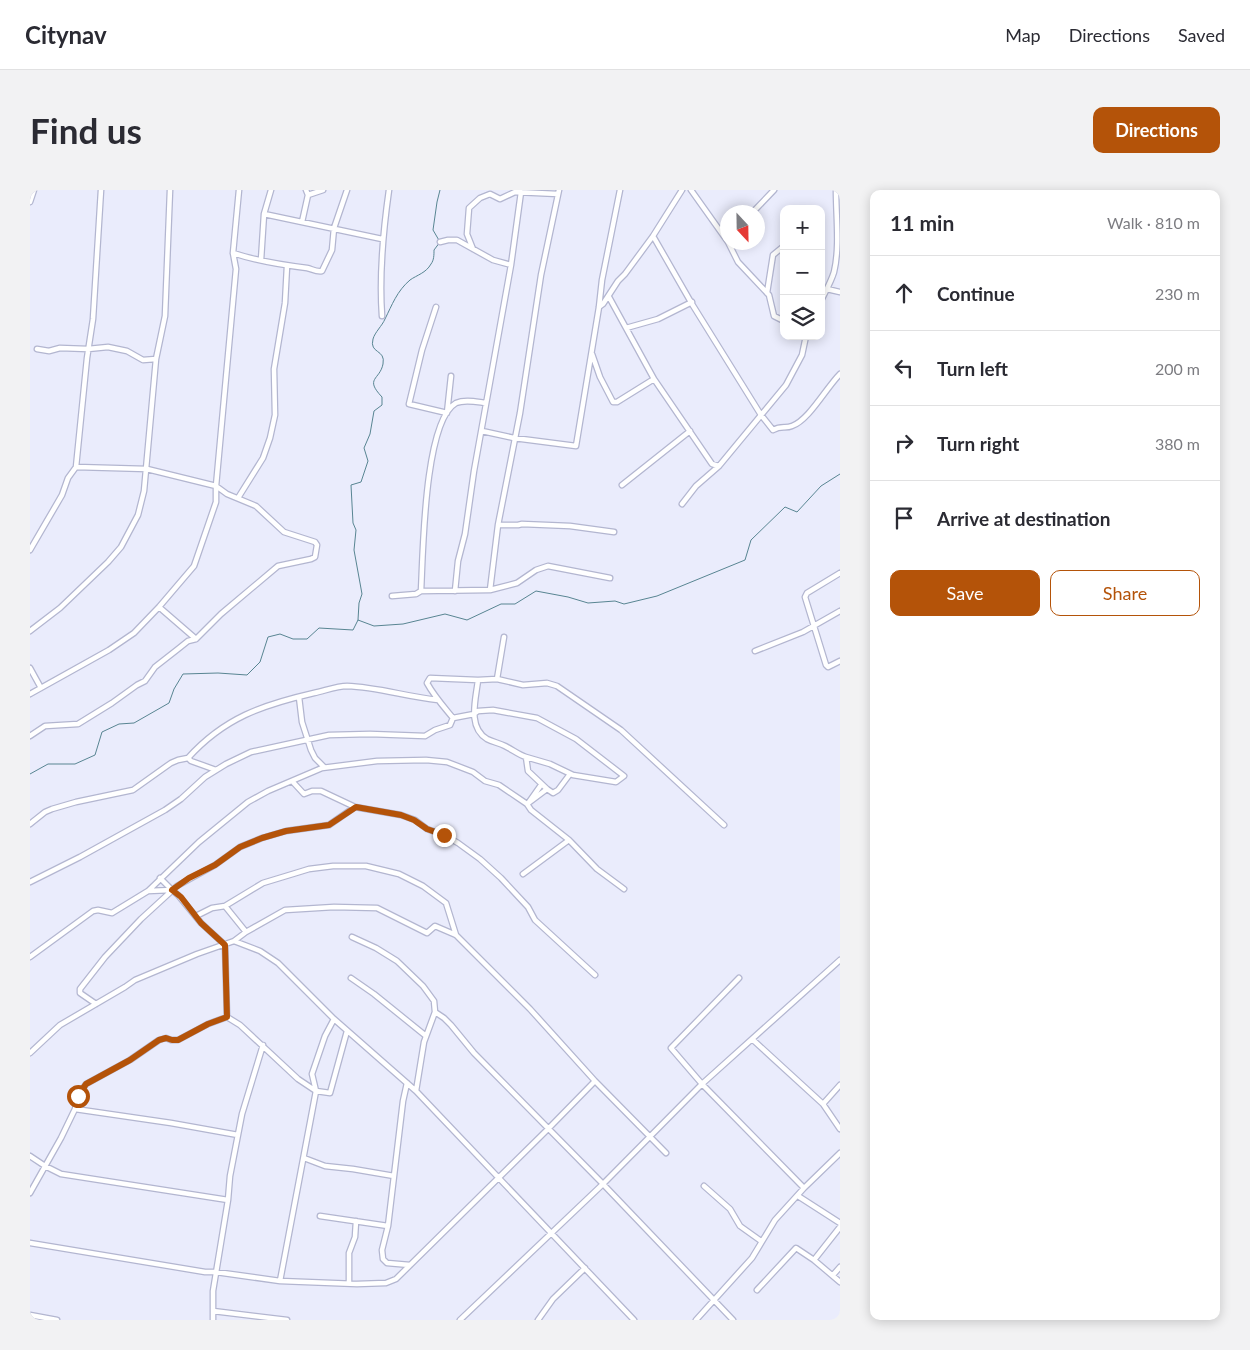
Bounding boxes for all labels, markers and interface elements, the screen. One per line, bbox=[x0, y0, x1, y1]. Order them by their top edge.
text: Citynav bbox=[25, 20, 107, 49]
text: Map bbox=[1005, 24, 1041, 46]
text: Directions bbox=[1069, 24, 1150, 46]
text: Saved bbox=[1178, 24, 1225, 46]
button: Directions bbox=[1093, 107, 1220, 153]
text: Find us bbox=[30, 109, 142, 151]
north arrow bbox=[720, 205, 765, 250]
map controls bbox=[780, 205, 825, 340]
button: + bbox=[780, 205, 825, 250]
text: 11 min bbox=[890, 210, 954, 235]
text: Walk · 810 m bbox=[1107, 213, 1200, 232]
button: − bbox=[780, 250, 825, 295]
icon: ahead bbox=[890, 279, 918, 307]
text: Continue bbox=[937, 282, 1015, 305]
text: 230 m bbox=[1155, 284, 1200, 303]
button: layers bbox=[780, 295, 825, 340]
icon: left bbox=[890, 354, 918, 382]
text: Turn left bbox=[937, 357, 1008, 380]
text: 200 m bbox=[1155, 359, 1200, 378]
icon: right bbox=[890, 429, 918, 457]
text: Turn right bbox=[937, 432, 1019, 455]
text: 380 m bbox=[1155, 434, 1200, 453]
icon: arrive bbox=[890, 504, 918, 532]
text: Arrive at destination bbox=[937, 507, 1110, 530]
button: Save bbox=[890, 570, 1040, 616]
button: Share bbox=[1050, 570, 1200, 616]
route end bbox=[433, 824, 456, 847]
route start bbox=[67, 1085, 90, 1108]

